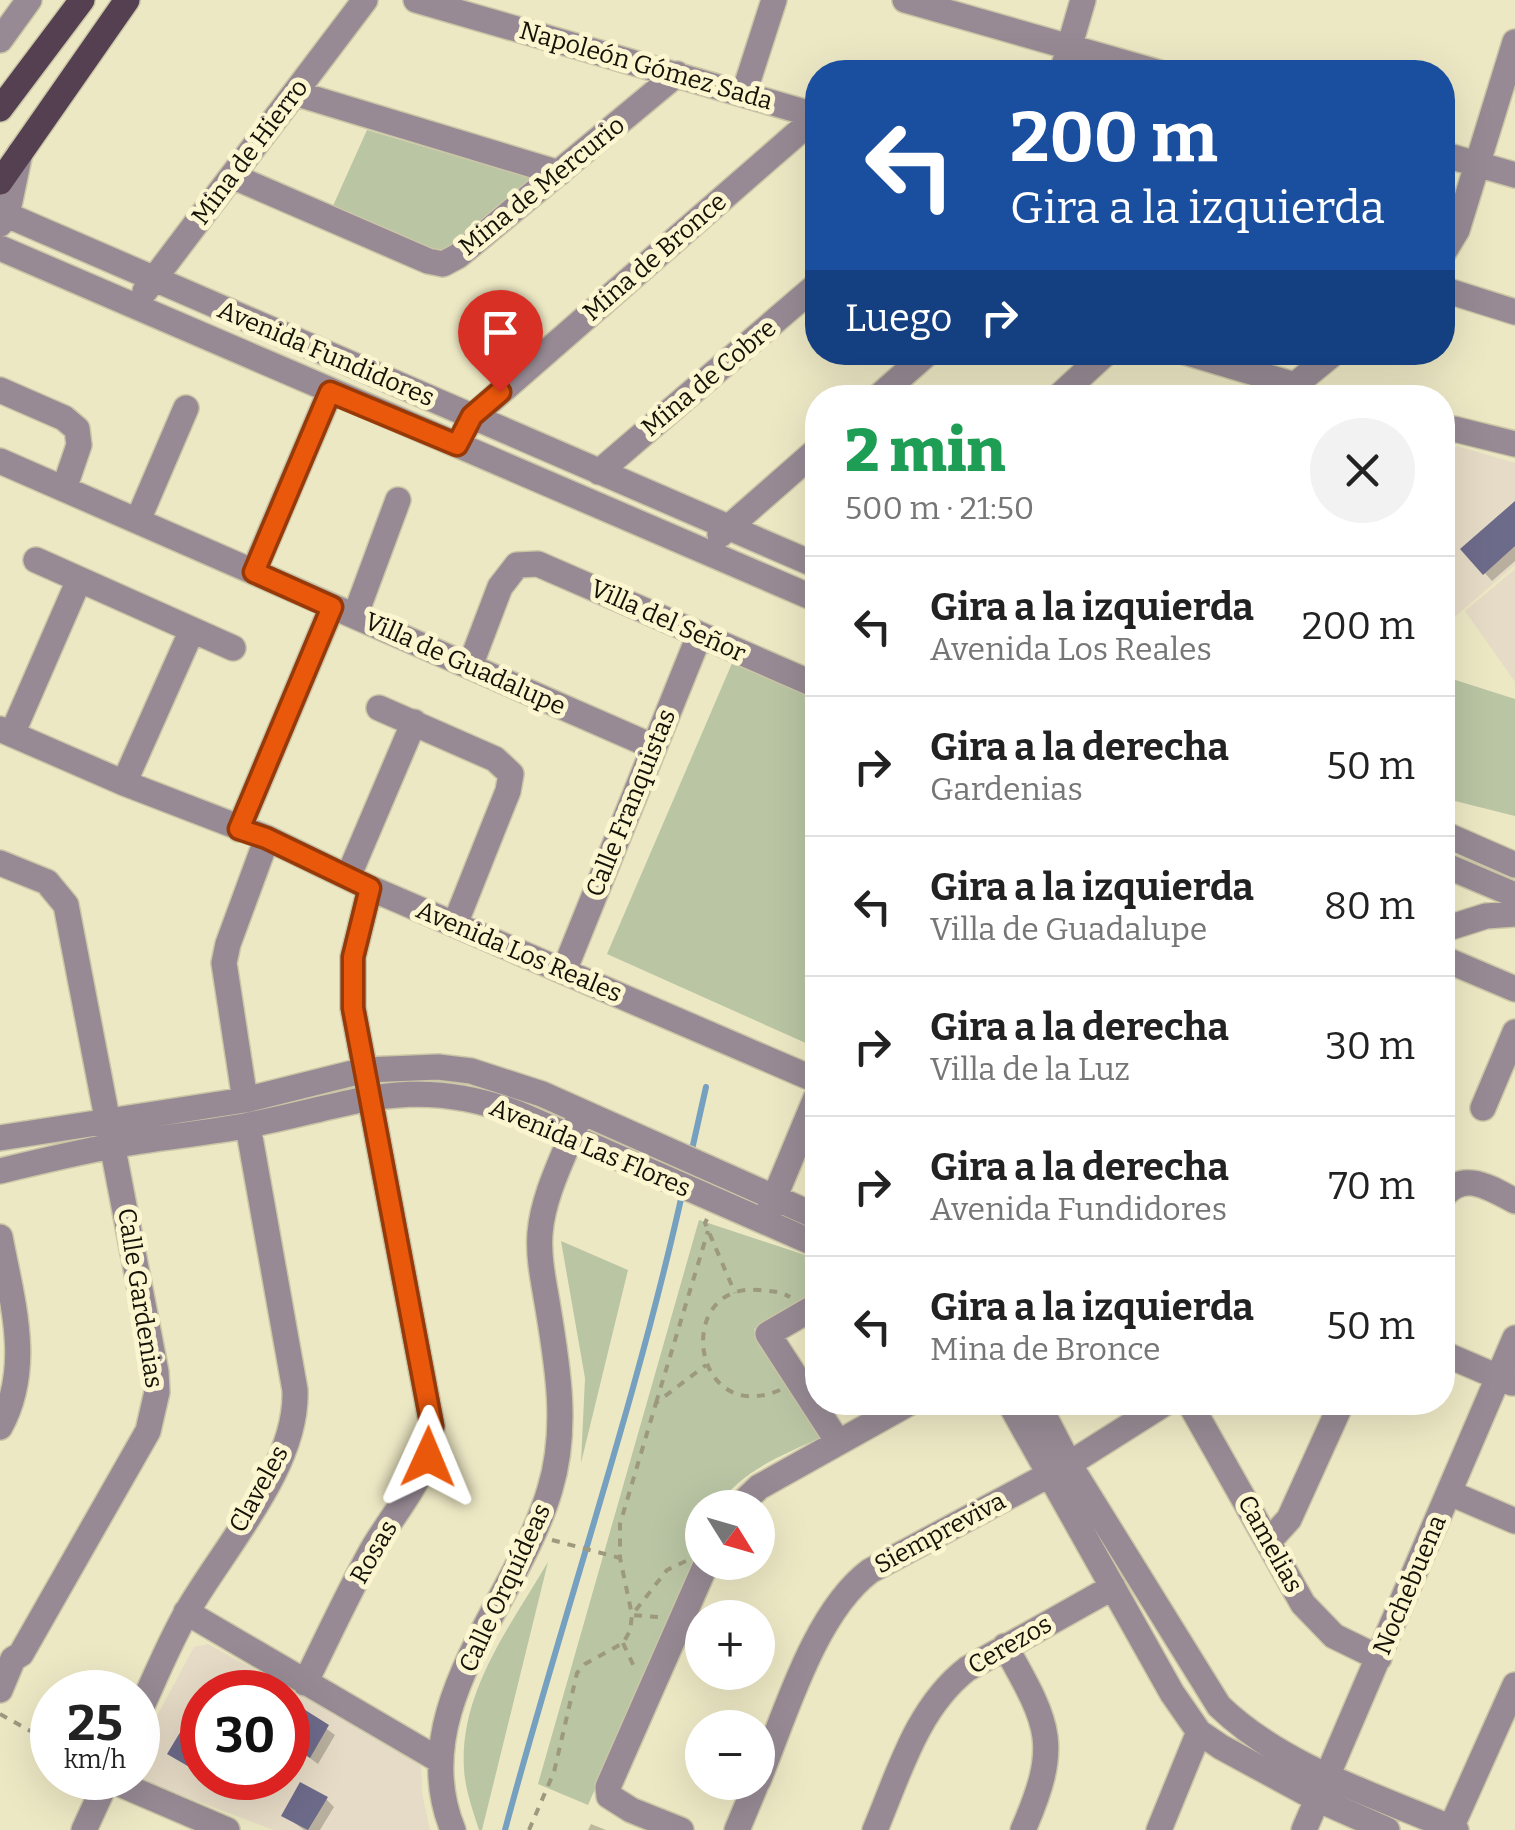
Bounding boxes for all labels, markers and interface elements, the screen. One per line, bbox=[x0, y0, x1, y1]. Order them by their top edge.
street label: Napoleón Gómez Sada bbox=[516, 15, 776, 117]
street label: Mina de Hierro bbox=[186, 73, 314, 231]
text: 200 m bbox=[1010, 96, 1218, 180]
icon: left bbox=[845, 100, 975, 230]
street label: Mina de Mercurio bbox=[453, 110, 631, 262]
text: Gira a la izquierda bbox=[1010, 181, 1385, 235]
street label: Mina de Bronce bbox=[577, 187, 733, 327]
pin bbox=[458, 290, 543, 393]
icon: right bbox=[972, 290, 1027, 345]
street label: Avenida Fundidores bbox=[213, 295, 439, 413]
text: Luego bbox=[845, 295, 952, 341]
icon: arrive bbox=[473, 305, 528, 360]
street label: Mina de Cobre bbox=[636, 313, 782, 443]
text: 2 min bbox=[845, 415, 1005, 487]
button: close bbox=[1310, 418, 1415, 523]
text: 500 m · 21:50 bbox=[845, 489, 1034, 527]
street label: Villa del Señor bbox=[586, 573, 750, 669]
text: Gira a la izquierda bbox=[930, 584, 1254, 630]
icon: left bbox=[845, 599, 900, 654]
text: 200 m bbox=[1302, 603, 1415, 649]
street label: Villa de Guadalupe bbox=[360, 606, 570, 722]
text: Avenida Los Reales bbox=[930, 630, 1212, 668]
street label: Calle Franquistas bbox=[580, 705, 682, 901]
text: Gira a la derecha bbox=[930, 724, 1229, 770]
icon: right bbox=[845, 739, 900, 794]
text: 50 m bbox=[1326, 743, 1415, 789]
text: Gardenias bbox=[930, 770, 1083, 808]
text: Gira a la izquierda bbox=[930, 864, 1254, 910]
icon: left bbox=[845, 879, 900, 934]
text: 80 m bbox=[1324, 883, 1415, 929]
street label: Avenida Los Reales bbox=[412, 895, 626, 1009]
text: Villa de Guadalupe bbox=[930, 910, 1207, 948]
text: Gira a la derecha bbox=[930, 1004, 1229, 1050]
icon: right bbox=[845, 1019, 900, 1074]
text: 30 m bbox=[1325, 1023, 1415, 1069]
text: Villa de la Luz bbox=[930, 1050, 1130, 1088]
street label: Avenida Las Flores bbox=[485, 1092, 695, 1204]
text: Gira a la derecha bbox=[930, 1144, 1229, 1190]
icon: right bbox=[845, 1159, 900, 1214]
text: 70 m bbox=[1328, 1163, 1415, 1209]
text: Avenida Fundidores bbox=[930, 1190, 1227, 1228]
street label: Calle Gardenias bbox=[111, 1206, 169, 1390]
text: Gira a la izquierda bbox=[930, 1284, 1254, 1330]
icon: left bbox=[845, 1299, 900, 1354]
text: 50 m bbox=[1326, 1303, 1415, 1349]
text: Mina de Bronce bbox=[930, 1330, 1160, 1368]
position arrow bbox=[376, 1405, 480, 1509]
street label: Claveles bbox=[223, 1440, 295, 1538]
street label: Siempreviva bbox=[869, 1486, 1011, 1580]
north arrow bbox=[685, 1490, 775, 1580]
map controls bbox=[685, 1490, 775, 1800]
street label: Camelias bbox=[1231, 1490, 1309, 1598]
street label: Calle Orquídeas bbox=[453, 1499, 557, 1677]
street label: Nochebuena bbox=[1367, 1510, 1453, 1659]
street label: Rosas bbox=[344, 1515, 404, 1589]
button: + bbox=[685, 1600, 775, 1690]
street label: Cerezos bbox=[963, 1609, 1057, 1681]
speed limit sign: 30 bbox=[180, 1670, 310, 1800]
text: 25 bbox=[67, 1693, 123, 1753]
button: − bbox=[685, 1710, 775, 1800]
text: km/h bbox=[64, 1745, 126, 1775]

